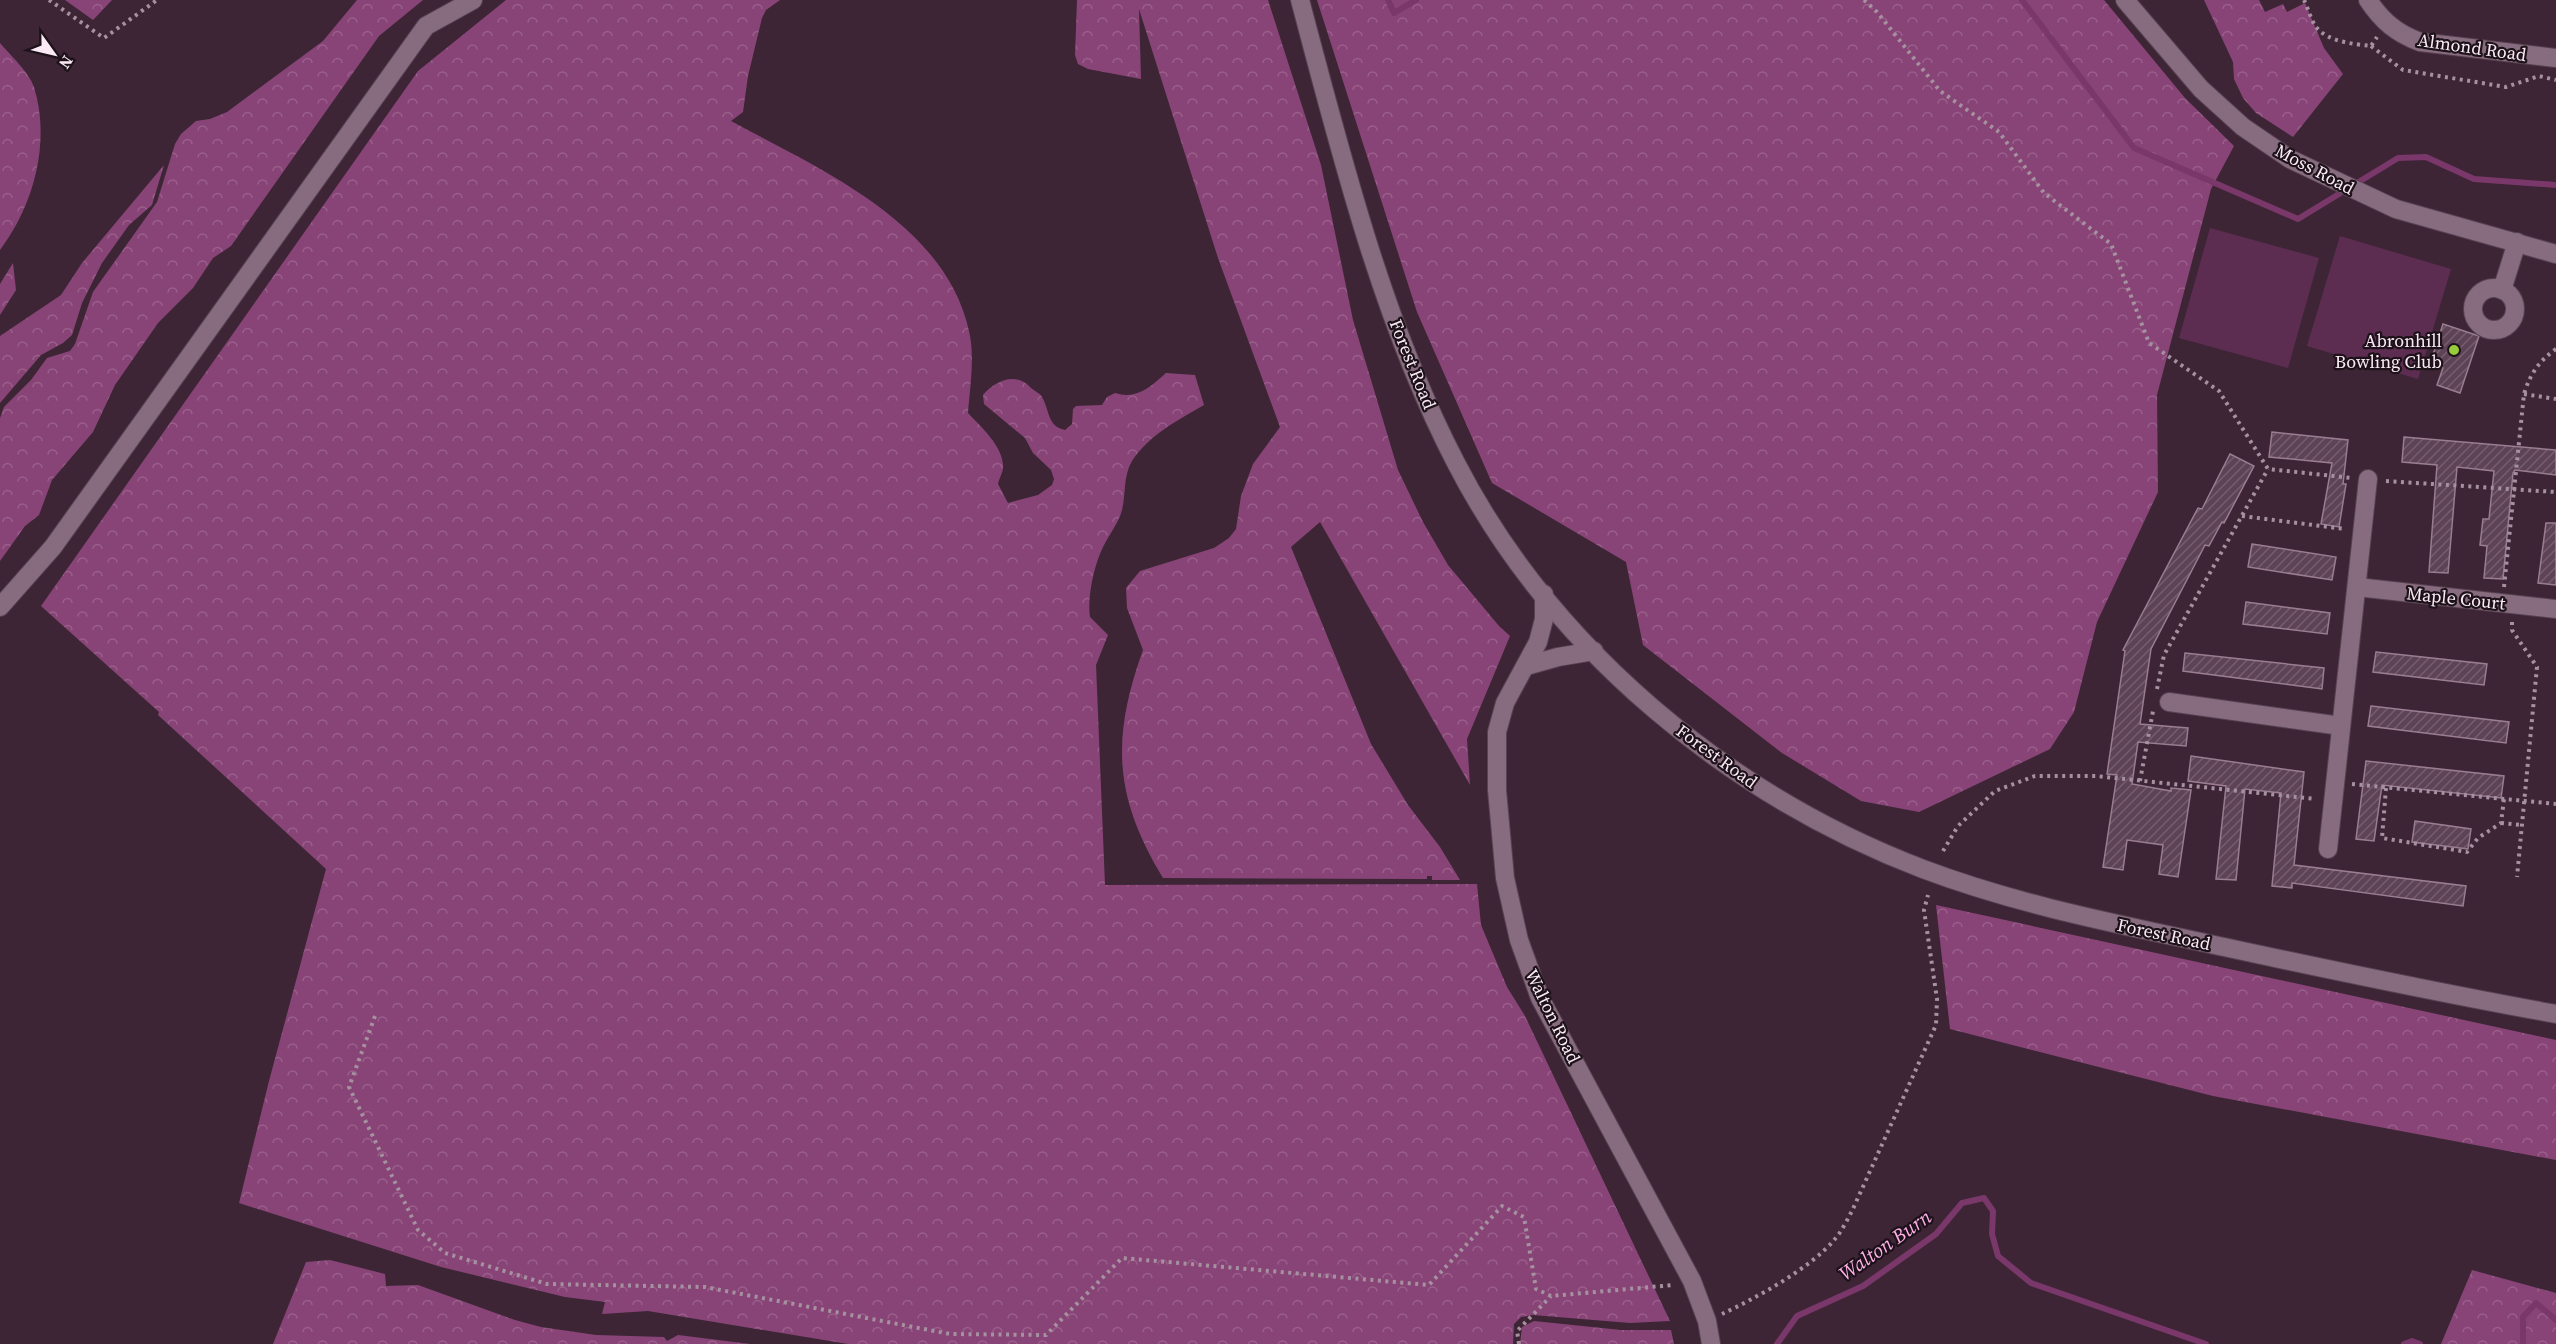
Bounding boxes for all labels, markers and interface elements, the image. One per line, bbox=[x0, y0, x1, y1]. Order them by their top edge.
north arrow bbox=[24, 24, 84, 84]
street label: Almond Road bbox=[2416, 27, 2528, 67]
text: N bbox=[54, 51, 79, 74]
street label: Moss Road bbox=[2271, 138, 2359, 200]
street label: Forest Road bbox=[1384, 315, 1442, 413]
place label: Abronhill Bowling Club bbox=[2335, 328, 2442, 374]
marker: Abronhill Bowling Club bbox=[2447, 343, 2461, 357]
street label: Maple Court bbox=[2405, 580, 2507, 616]
street label: Forest Road bbox=[1671, 718, 1763, 794]
street label: Forest Road bbox=[2115, 912, 2213, 956]
street label: Walton Road bbox=[1519, 965, 1587, 1067]
water label: Walton Burn bbox=[1833, 1202, 1938, 1287]

